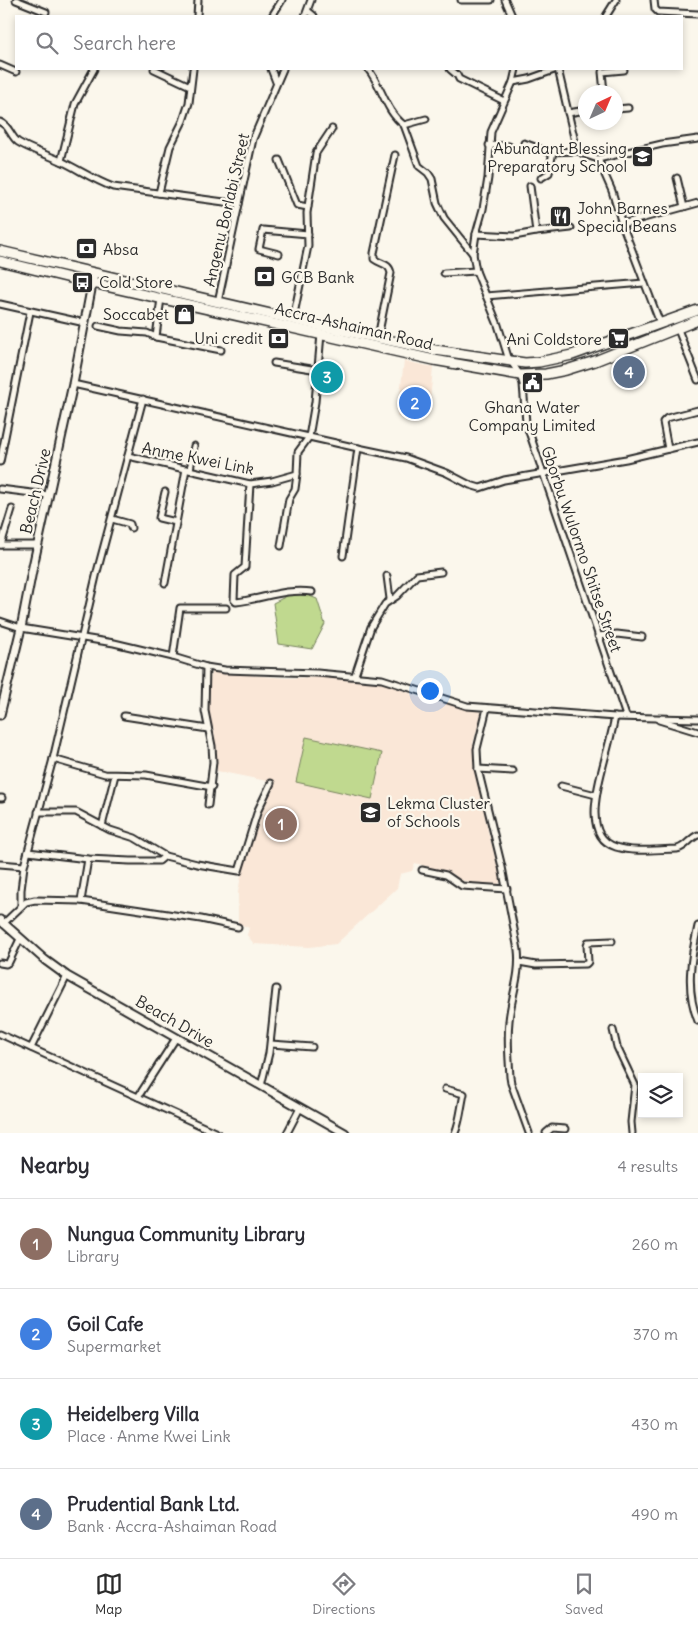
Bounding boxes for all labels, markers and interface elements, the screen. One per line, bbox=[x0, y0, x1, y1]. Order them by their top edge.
search box bbox=[15, 15, 683, 70]
icon: search bbox=[33, 29, 61, 57]
text: Search here bbox=[73, 31, 176, 55]
north arrow bbox=[578, 85, 623, 130]
street label: Angenu Borlabi Street bbox=[199, 131, 254, 289]
place label: Abundant Blessing Preparatory School bbox=[487, 138, 627, 176]
school or university icon: Abundant Blessing Preparatory School bbox=[631, 145, 655, 169]
place label: John Barnes Special Beans bbox=[577, 198, 677, 236]
restaurant icon: John Barnes Special Beans bbox=[549, 205, 573, 229]
bank icon: Absa bbox=[75, 237, 99, 261]
place label: Absa bbox=[103, 239, 139, 259]
bank icon: GCB Bank bbox=[253, 265, 277, 289]
place label: GCB Bank bbox=[281, 267, 354, 287]
bus stop icon: Cold Store bbox=[71, 270, 95, 294]
place label: Cold Store bbox=[99, 272, 173, 292]
street label: Accra-Ashaiman Road bbox=[273, 298, 435, 354]
shop icon: Soccabet bbox=[173, 302, 197, 326]
place label: Soccabet bbox=[103, 304, 170, 324]
bank icon: Uni credit bbox=[267, 326, 291, 350]
supermarket icon: Ani Coldstore bbox=[606, 327, 630, 351]
place label: Uni credit bbox=[194, 328, 264, 348]
place label: Ani Coldstore bbox=[506, 329, 602, 349]
pin: 4 bbox=[613, 353, 645, 391]
pin: 3 bbox=[311, 358, 343, 396]
public building icon: Ghana Water Company Limited bbox=[520, 371, 544, 395]
pin: 2 bbox=[399, 384, 431, 422]
place label: Ghana Water Company Limited bbox=[469, 397, 595, 435]
street label: Anme Kwei Link bbox=[140, 437, 256, 479]
street label: Gborbu Wulormo Shitse Street bbox=[537, 443, 627, 655]
street label: Beach Drive bbox=[15, 446, 55, 536]
your location bbox=[417, 678, 443, 704]
place label: Lekma Cluster of Schools bbox=[387, 793, 491, 831]
school or university icon: Lekma Cluster of Schools bbox=[359, 800, 383, 824]
pin: 1 bbox=[265, 805, 297, 843]
street label: Beach Drive bbox=[132, 991, 218, 1051]
map controls bbox=[638, 1073, 683, 1118]
button: layers bbox=[638, 1073, 683, 1118]
text: Nearby bbox=[20, 1152, 90, 1179]
text: 4 results bbox=[617, 1156, 678, 1176]
text: Nungua Community Library bbox=[67, 1222, 305, 1246]
text: 1 bbox=[33, 1234, 39, 1254]
text: 260 m bbox=[632, 1234, 678, 1254]
text: Library bbox=[67, 1246, 119, 1266]
text: Goil Cafe bbox=[67, 1312, 144, 1336]
text: 2 bbox=[32, 1324, 40, 1344]
text: 370 m bbox=[633, 1324, 678, 1344]
text: Supermarket bbox=[67, 1336, 161, 1356]
text: Heidelberg Villa bbox=[67, 1402, 199, 1426]
text: 3 bbox=[31, 1414, 41, 1434]
text: 430 m bbox=[631, 1414, 678, 1434]
text: Place · Anme Kwei Link bbox=[67, 1426, 231, 1446]
text: Prudential Bank Ltd. bbox=[67, 1492, 240, 1516]
text: 4 bbox=[31, 1504, 41, 1524]
text: 490 m bbox=[631, 1504, 678, 1524]
text: Bank · Accra-Ashaiman Road bbox=[67, 1516, 277, 1536]
tab: Map bbox=[95, 1570, 123, 1618]
tab: Directions bbox=[312, 1570, 375, 1618]
tab: Saved bbox=[565, 1570, 603, 1618]

